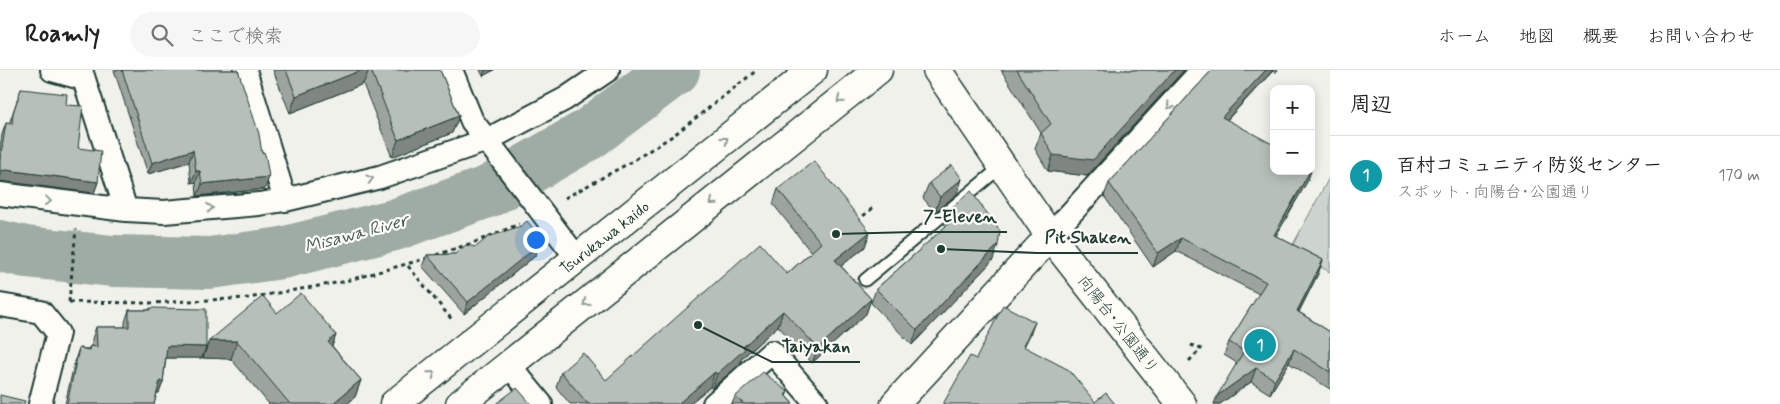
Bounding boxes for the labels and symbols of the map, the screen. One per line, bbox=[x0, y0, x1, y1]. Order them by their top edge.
one-way arrow bbox=[837, 95, 846, 103]
one-way arrow bbox=[1167, 101, 1176, 110]
one-way arrow bbox=[719, 138, 728, 146]
one-way arrow bbox=[365, 175, 373, 185]
one-way arrow bbox=[45, 195, 53, 206]
street label: Tsurukawa kaido bbox=[556, 196, 654, 280]
one-way arrow bbox=[710, 196, 719, 204]
callout: 7-Eleven bbox=[913, 199, 1007, 232]
one-way arrow bbox=[206, 203, 214, 214]
text: 7-Eleven bbox=[923, 205, 998, 229]
water label: Misawa River bbox=[302, 208, 413, 259]
callout: Pit Shaken bbox=[1037, 220, 1138, 253]
text: Pit Shaken bbox=[1045, 226, 1132, 250]
your location bbox=[523, 227, 549, 253]
street label: 向陽台･公園通り bbox=[1073, 271, 1163, 379]
one-way arrow bbox=[583, 298, 592, 306]
pin: 1 bbox=[1244, 326, 1276, 364]
callout: Taiyakan bbox=[772, 329, 860, 362]
text: Taiyakan bbox=[782, 335, 850, 359]
one-way arrow bbox=[426, 371, 435, 379]

